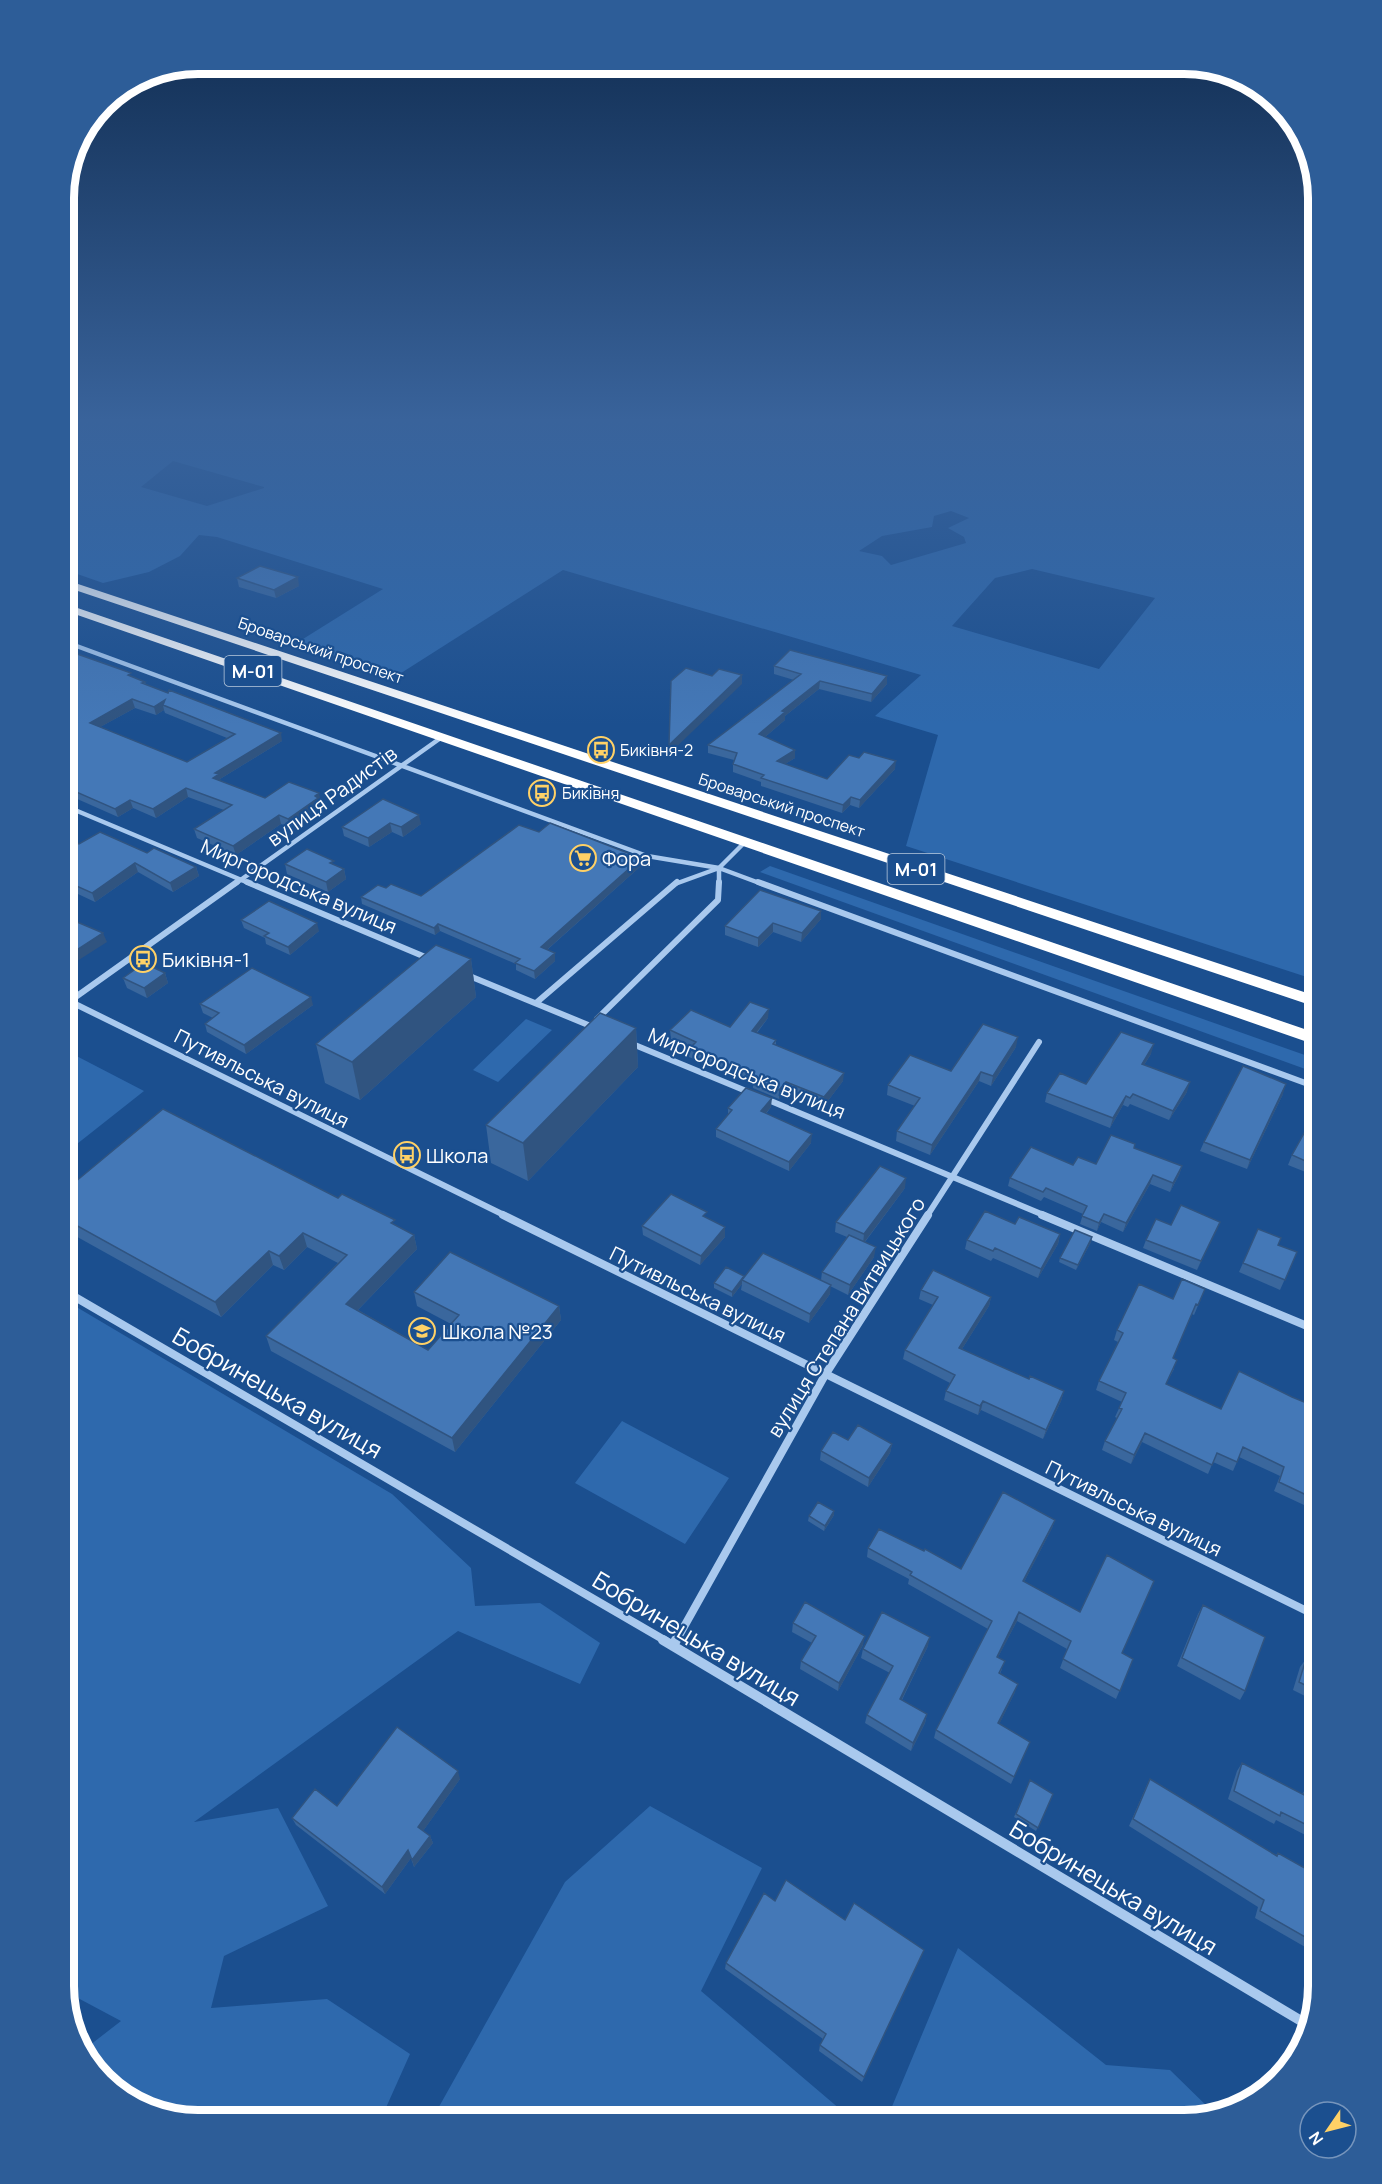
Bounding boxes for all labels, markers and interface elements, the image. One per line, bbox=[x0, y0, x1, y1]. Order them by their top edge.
street label: Броварський проспект bbox=[235, 611, 407, 689]
road number: М-01 bbox=[224, 656, 282, 686]
bus stop icon: Бикiвня-2 bbox=[586, 735, 616, 765]
place label: Бикiвня-2 bbox=[620, 739, 693, 761]
street label: вулиця Радистів bbox=[262, 740, 402, 852]
street label: Броварський проспект bbox=[696, 768, 868, 842]
bus stop icon: Бикiвня bbox=[527, 778, 557, 808]
place label: Бикiвня bbox=[562, 782, 619, 804]
street label: Миргородська вулиця bbox=[197, 832, 401, 940]
supermarket icon: Фора bbox=[568, 843, 598, 873]
place label: Фора bbox=[602, 845, 651, 872]
road number: М-01 bbox=[888, 854, 944, 884]
bus stop icon: Бикiвня-1 bbox=[128, 944, 158, 974]
place label: Бикiвня-1 bbox=[162, 946, 250, 973]
street label: Миргородська вулиця bbox=[644, 1021, 850, 1125]
street label: Путивльська вулиця bbox=[170, 1022, 354, 1134]
bus stop icon: Школа bbox=[392, 1140, 422, 1170]
place label: Школа bbox=[426, 1142, 488, 1169]
street label: вулиця Степана Витвицького bbox=[761, 1192, 931, 1442]
street label: Путивльська вулиця bbox=[605, 1240, 791, 1348]
school or university icon: Школа №23 bbox=[407, 1316, 437, 1346]
street label: Бобринецька вулиця bbox=[167, 1318, 389, 1466]
place label: Школа №23 bbox=[442, 1318, 553, 1345]
street label: Путивльська вулиця bbox=[1041, 1454, 1227, 1562]
street label: Бобринецька вулиця bbox=[587, 1563, 807, 1713]
street label: Бобринецька вулиця bbox=[1004, 1812, 1224, 1962]
north arrow bbox=[1298, 2100, 1358, 2160]
text: N bbox=[1303, 2128, 1328, 2150]

